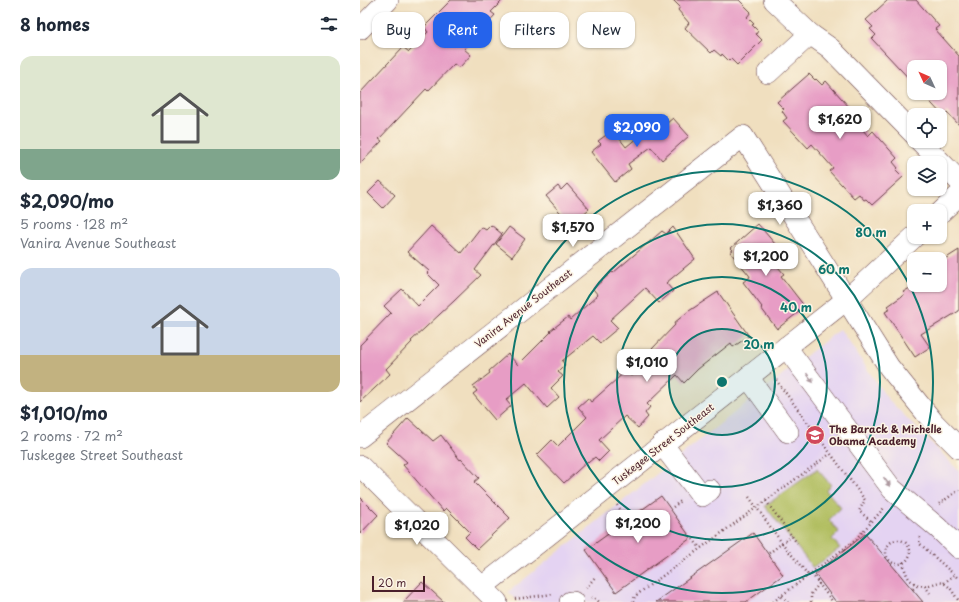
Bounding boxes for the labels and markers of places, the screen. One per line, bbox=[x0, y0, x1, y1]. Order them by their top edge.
pin: $1,620 bbox=[807, 106, 873, 140]
pin: $2,090 bbox=[604, 114, 670, 148]
pin: $1,360 bbox=[747, 192, 813, 226]
pin: $1,570 bbox=[540, 214, 606, 248]
pin: $1,200 bbox=[733, 243, 799, 277]
pin: $1,010 bbox=[614, 349, 680, 383]
centre of rings bbox=[715, 375, 729, 389]
place label: The Barack & Michelle Obama Academy bbox=[829, 421, 942, 448]
school or university icon: The Barack & Michelle Obama Academy bbox=[804, 424, 826, 446]
pin: $1,200 bbox=[605, 510, 671, 544]
pin: $1,020 bbox=[384, 512, 450, 546]

